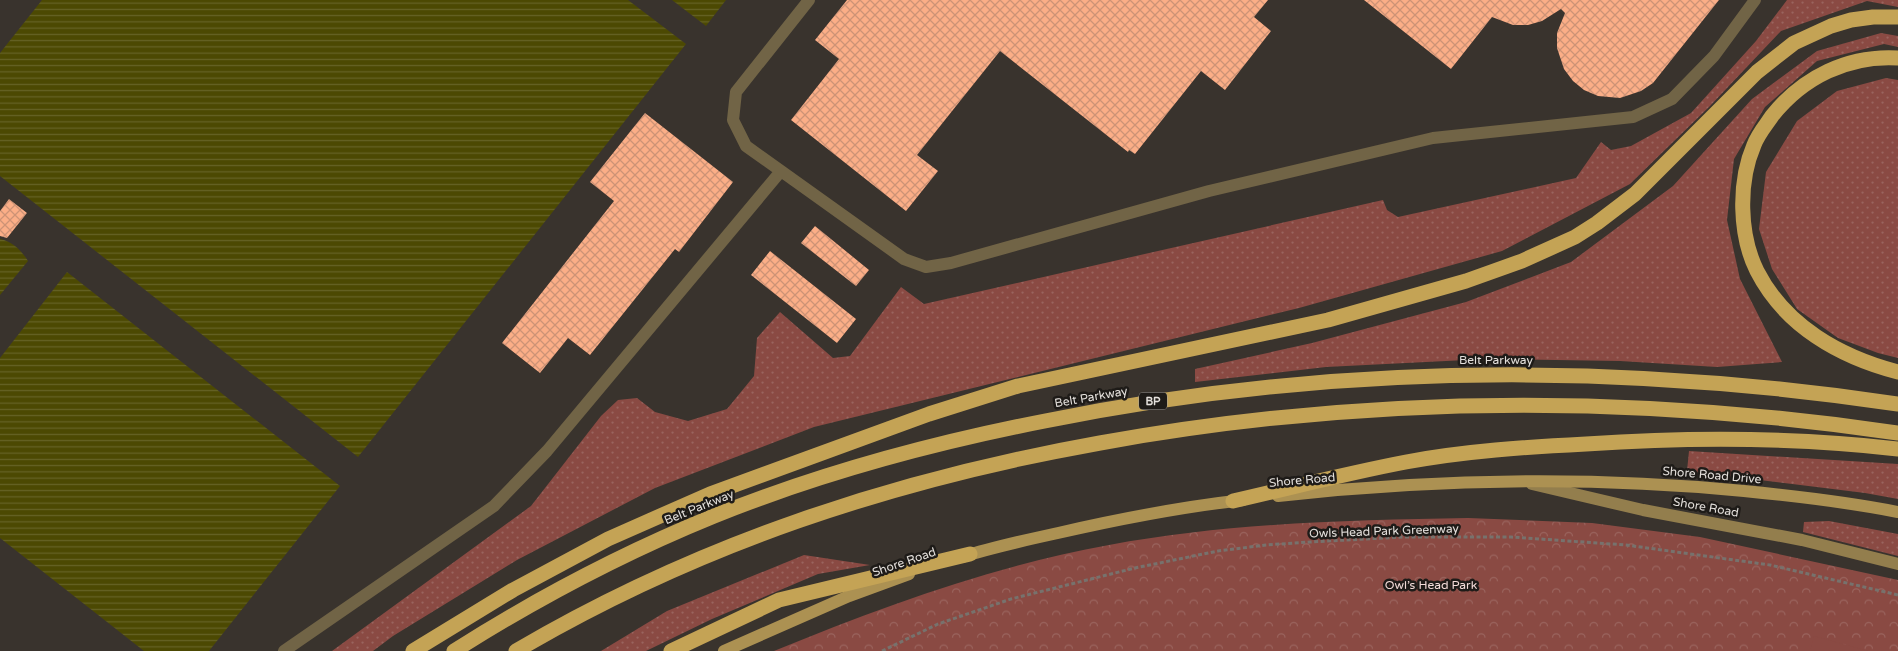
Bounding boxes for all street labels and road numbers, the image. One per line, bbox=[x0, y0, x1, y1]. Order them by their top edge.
street label: Belt Parkway bbox=[1459, 353, 1533, 367]
street label: Belt Parkway bbox=[1053, 384, 1129, 410]
road number: BP bbox=[1139, 392, 1167, 410]
street label: Shore Road Drive bbox=[1662, 464, 1762, 486]
street label: Shore Road bbox=[1268, 470, 1336, 490]
street label: Belt Parkway bbox=[662, 486, 736, 527]
street label: Shore Road bbox=[1672, 494, 1740, 520]
street label: Owls Head Park Greenway bbox=[1309, 521, 1460, 541]
street label: Shore Road bbox=[870, 545, 938, 579]

